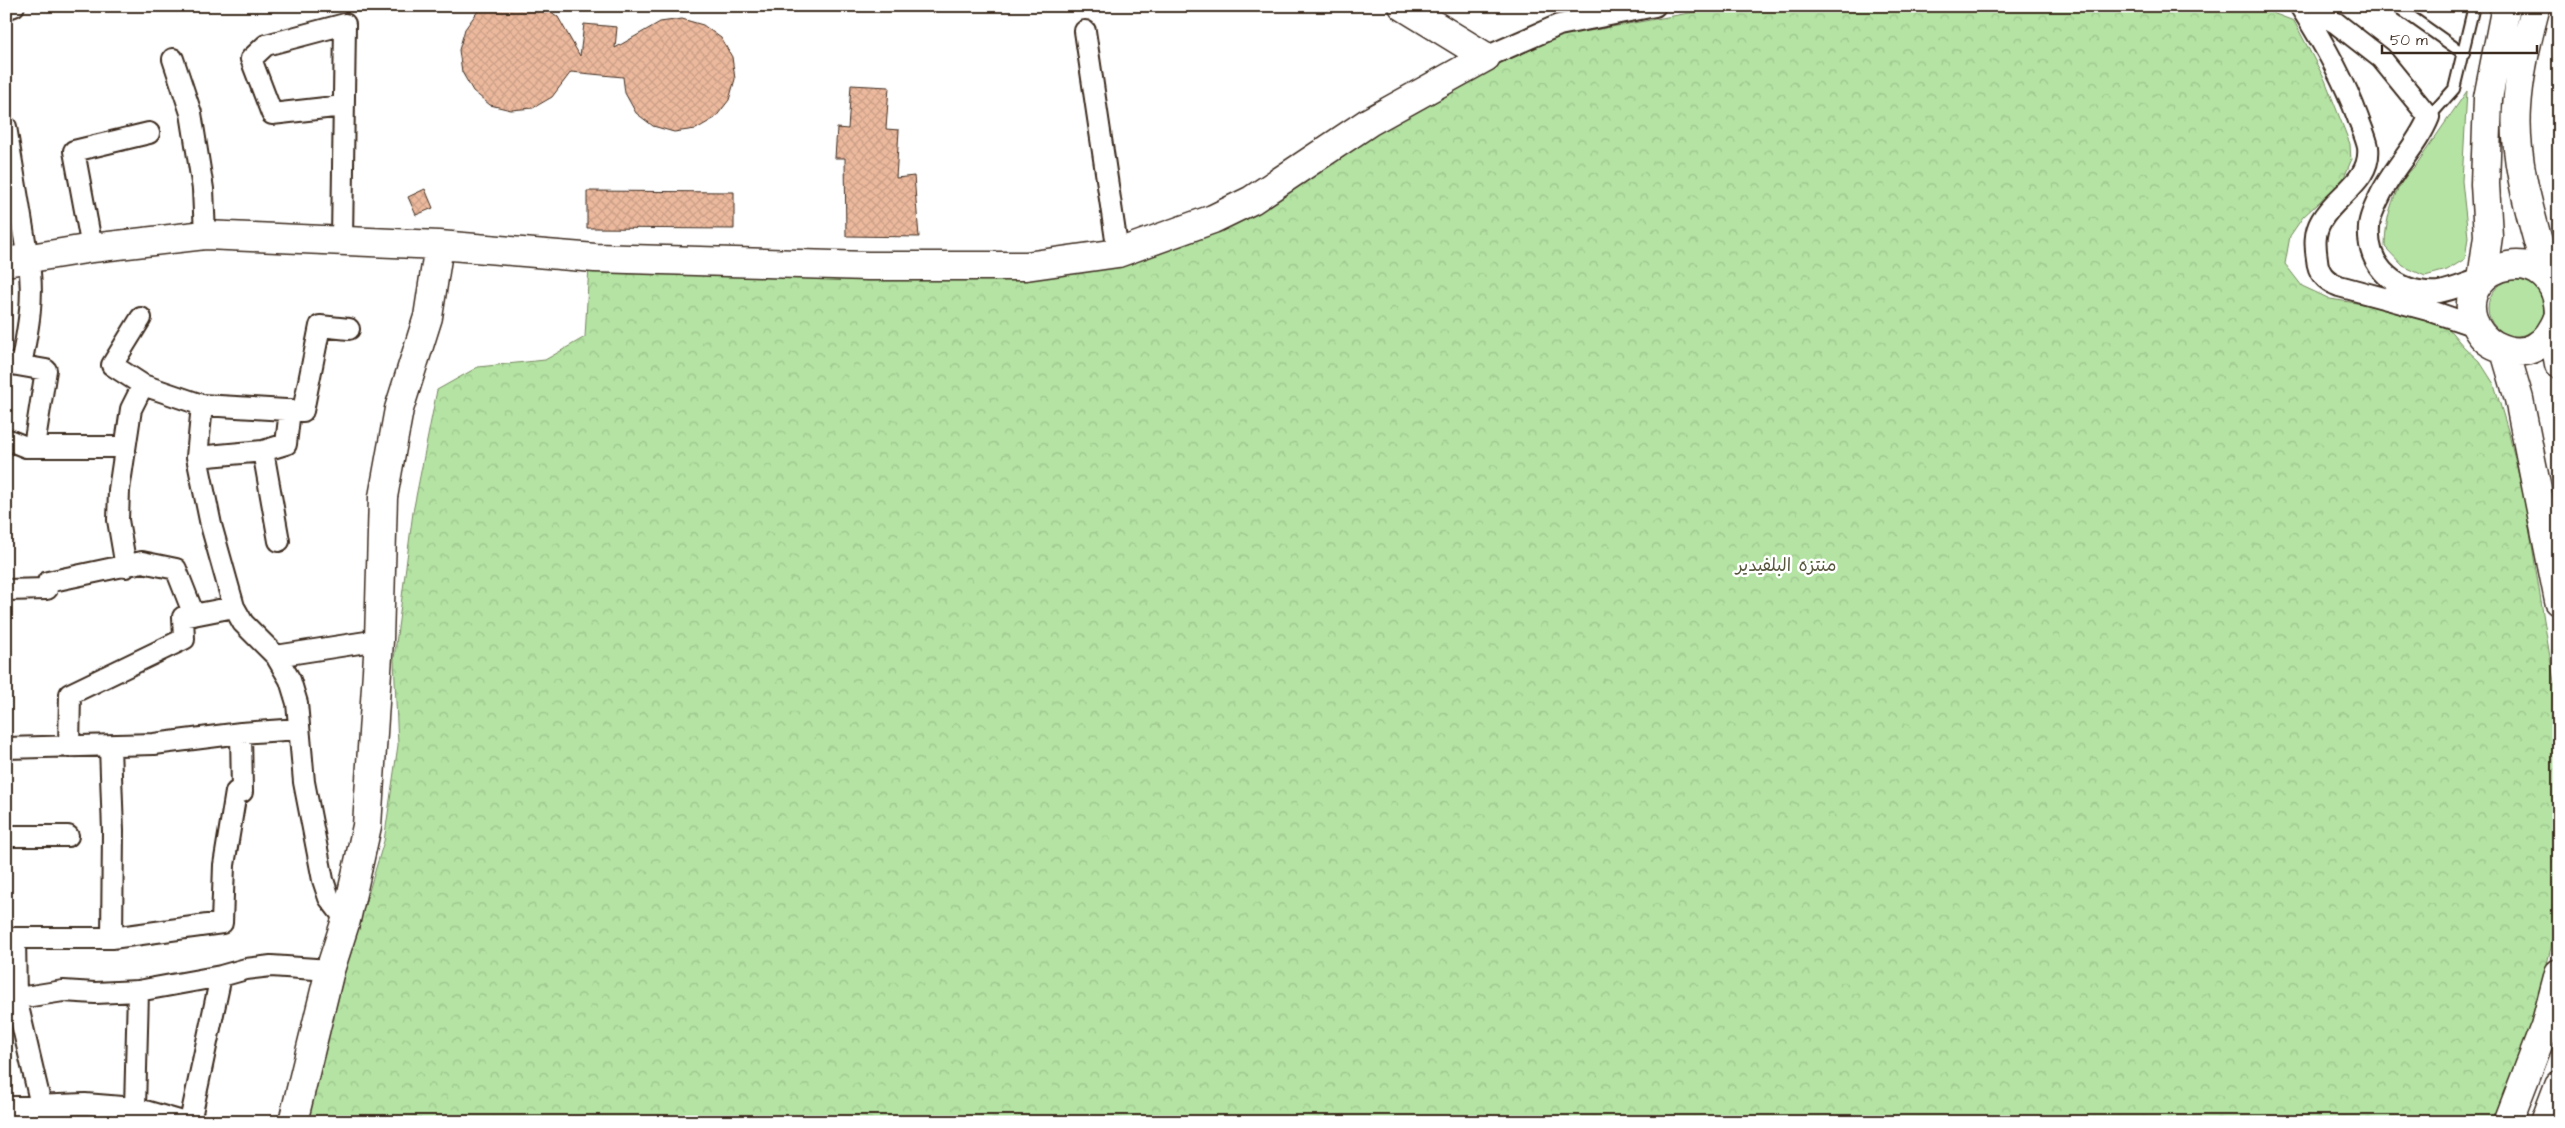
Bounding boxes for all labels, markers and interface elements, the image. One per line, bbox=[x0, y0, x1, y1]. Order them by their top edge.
scale bar bbox=[2382, 22, 2538, 54]
text: 50 m bbox=[2390, 30, 2428, 51]
park label: منتزه البلفيدير bbox=[1734, 553, 1836, 578]

